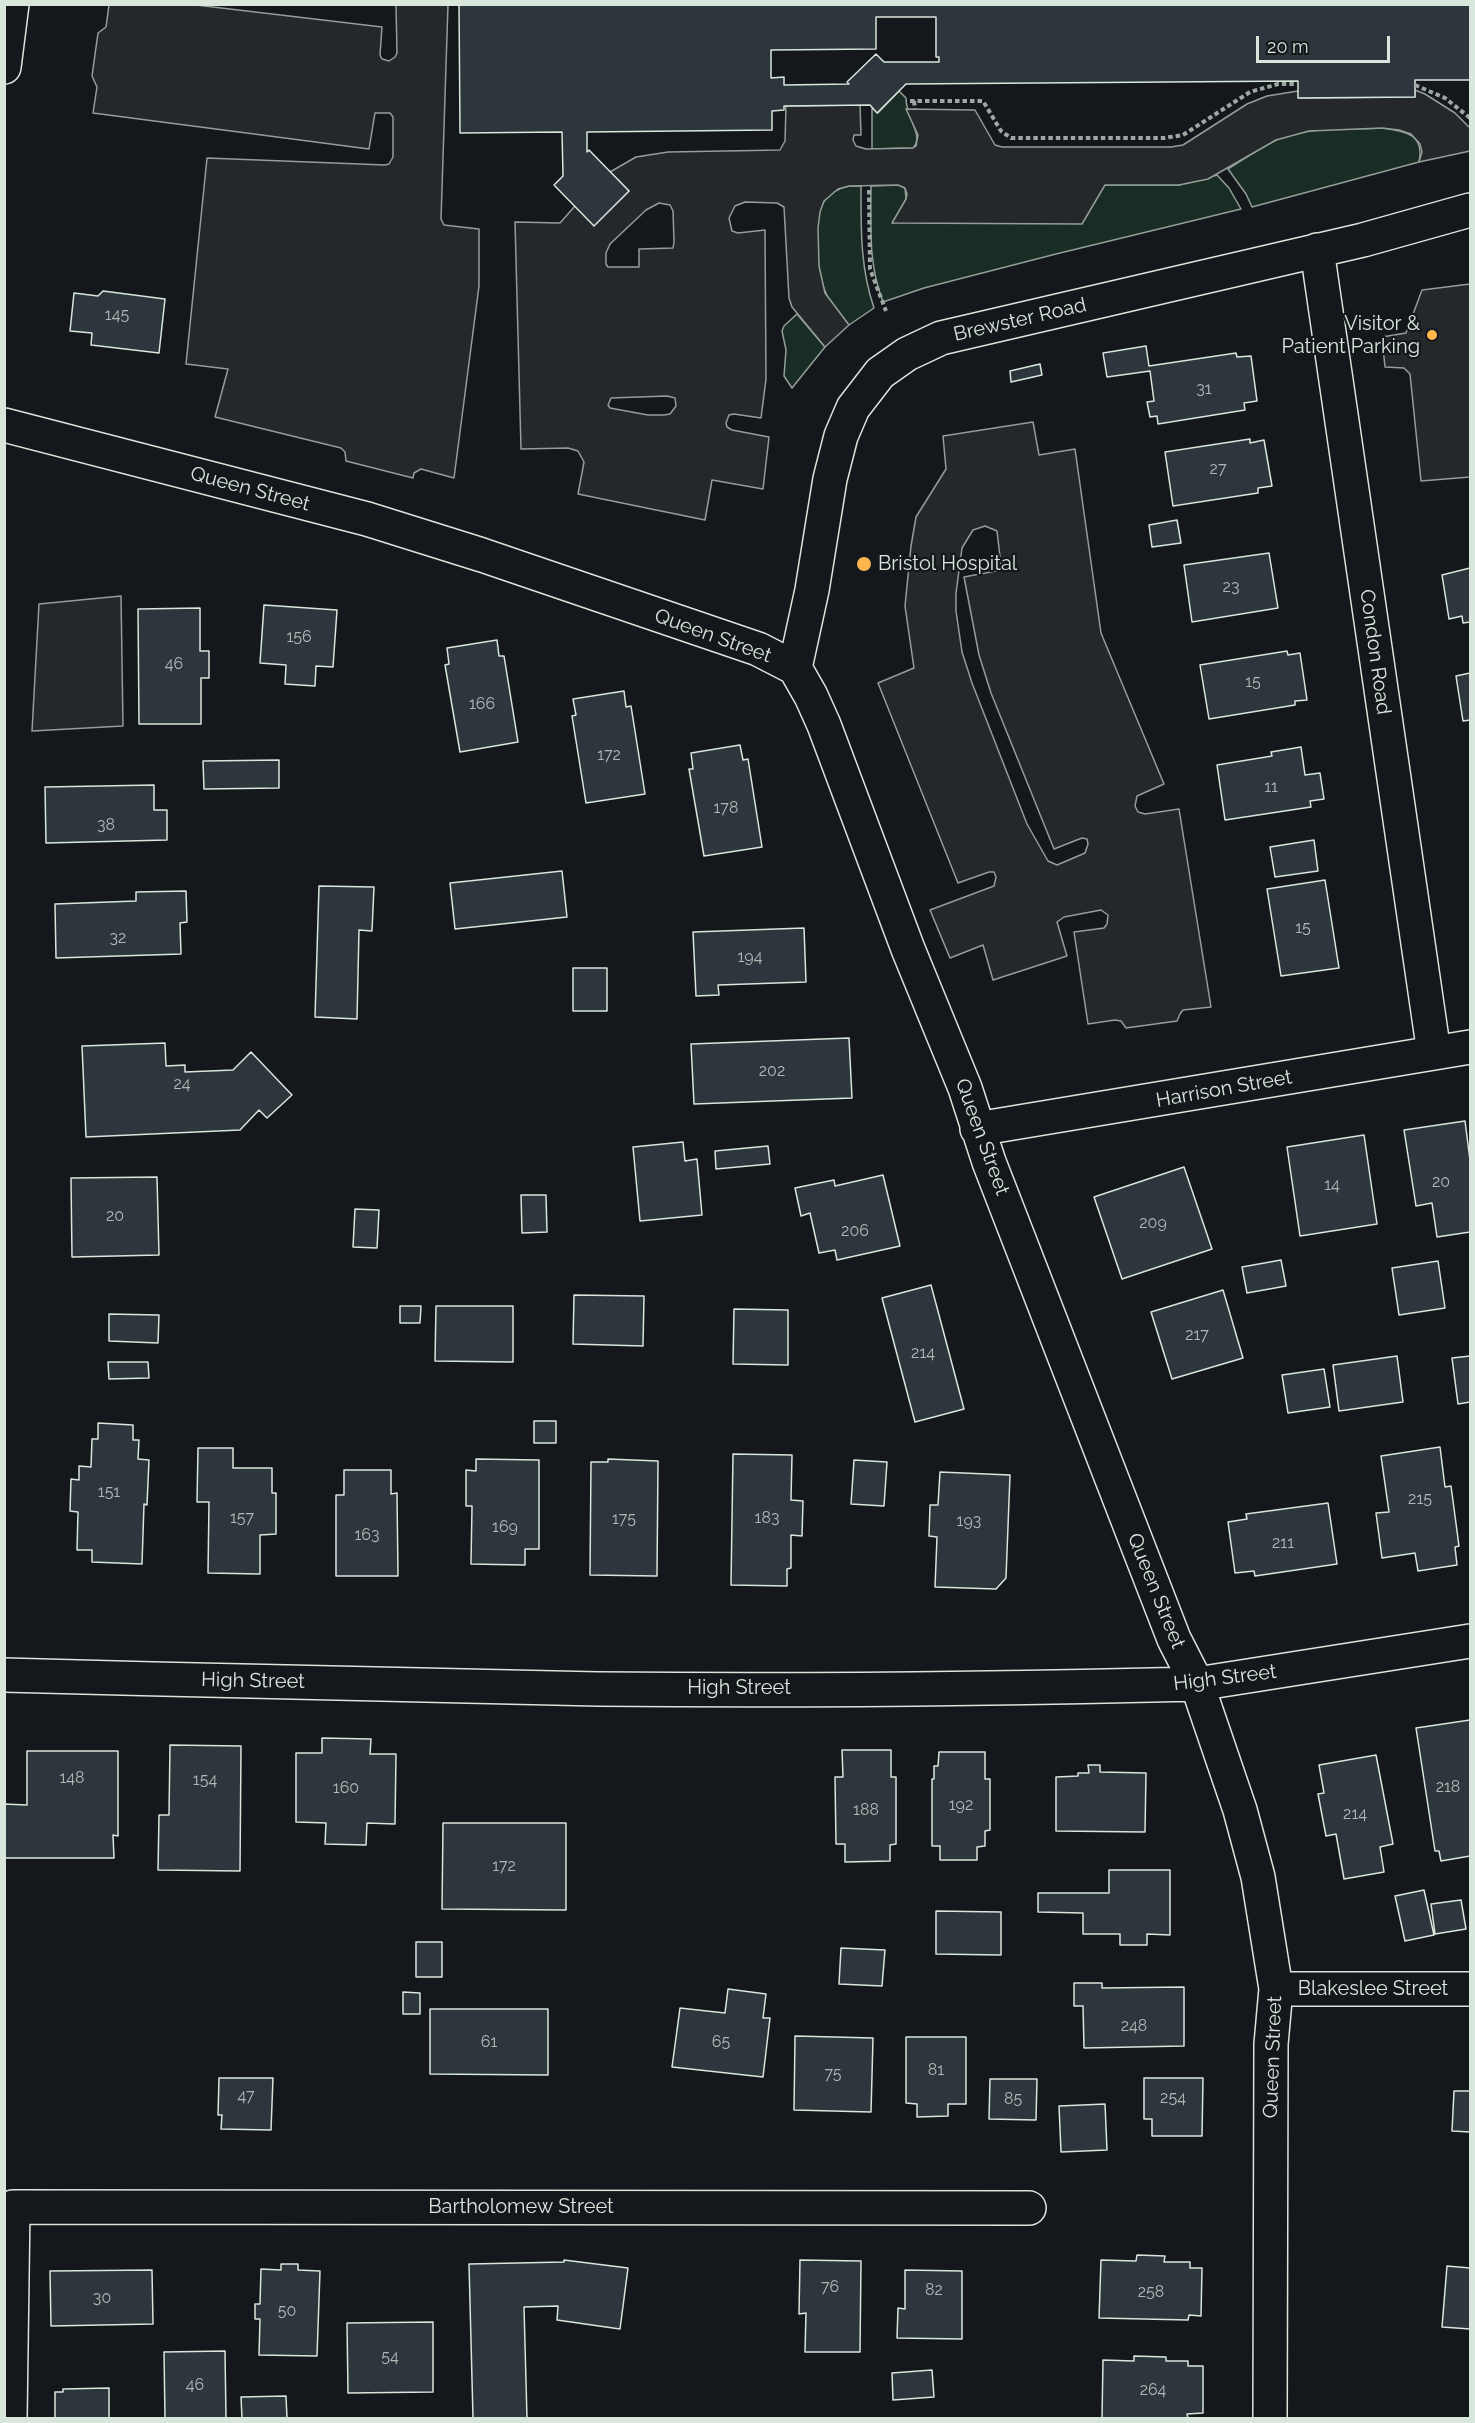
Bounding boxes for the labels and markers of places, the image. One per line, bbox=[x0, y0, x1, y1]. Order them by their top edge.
place label: Visitor & Patient Parking bbox=[1281, 312, 1420, 359]
marker: Visitor & Patient Parking bbox=[1425, 328, 1439, 342]
place label: Bristol Hospital bbox=[878, 552, 1017, 576]
marker: Bristol Hospital bbox=[855, 555, 873, 573]

